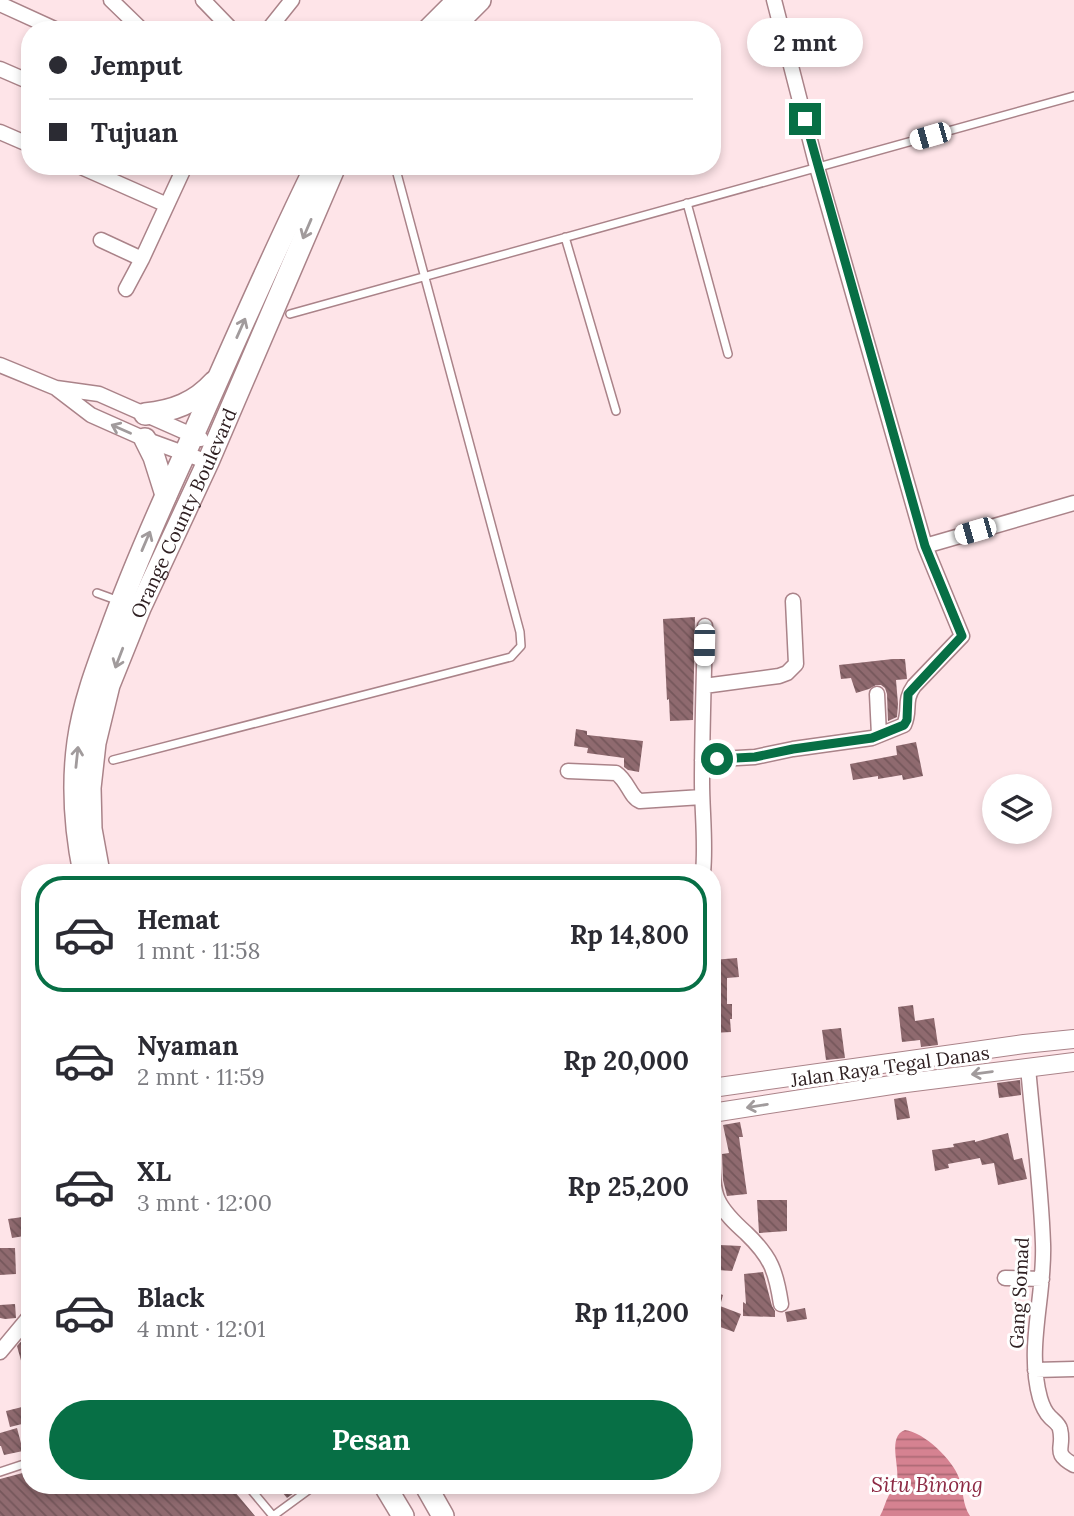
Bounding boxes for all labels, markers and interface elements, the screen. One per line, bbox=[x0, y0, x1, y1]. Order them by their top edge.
callout: 2 mnt bbox=[747, 18, 863, 66]
text: 2 mnt bbox=[773, 28, 837, 57]
text: Jemput bbox=[91, 49, 182, 82]
route end bbox=[789, 103, 821, 135]
text: Tujuan bbox=[91, 116, 178, 149]
car bbox=[907, 120, 954, 152]
one-way arrow bbox=[300, 218, 313, 239]
one-way arrow bbox=[235, 318, 248, 339]
street label: Orange County Boulevard bbox=[125, 405, 242, 622]
one-way arrow bbox=[111, 422, 132, 435]
car bbox=[952, 515, 999, 547]
one-way arrow bbox=[140, 531, 153, 552]
car bbox=[694, 624, 715, 666]
one-way arrow bbox=[112, 646, 124, 668]
route start bbox=[701, 743, 733, 775]
one-way arrow bbox=[70, 746, 83, 769]
map controls bbox=[982, 774, 1052, 844]
button: layers bbox=[982, 774, 1052, 844]
icon: car bbox=[53, 903, 116, 966]
text: Hemat bbox=[137, 903, 219, 936]
text: Rp 14,800 bbox=[570, 918, 689, 951]
text: 1 mnt · 11:58 bbox=[137, 936, 260, 965]
icon: car bbox=[53, 1029, 116, 1092]
text: Nyaman bbox=[137, 1029, 238, 1062]
street label: Jalan Raya Tegal Danas bbox=[788, 1040, 991, 1092]
text: Rp 20,000 bbox=[563, 1044, 689, 1077]
text: 2 mnt · 11:59 bbox=[137, 1062, 265, 1091]
one-way arrow bbox=[971, 1067, 994, 1080]
one-way arrow bbox=[746, 1100, 769, 1113]
icon: car bbox=[53, 1155, 116, 1218]
text: XL bbox=[137, 1155, 171, 1188]
text: Rp 25,200 bbox=[568, 1170, 689, 1203]
text: 3 mnt · 12:00 bbox=[137, 1188, 272, 1217]
street label: Gang Somad bbox=[1004, 1237, 1034, 1349]
icon: car bbox=[53, 1281, 116, 1344]
text: Black bbox=[137, 1281, 205, 1314]
text: Rp 11,200 bbox=[574, 1296, 689, 1329]
text: 4 mnt · 12:01 bbox=[137, 1314, 266, 1343]
button: Pesan bbox=[49, 1400, 693, 1480]
water label: Situ Binong bbox=[871, 1471, 983, 1498]

